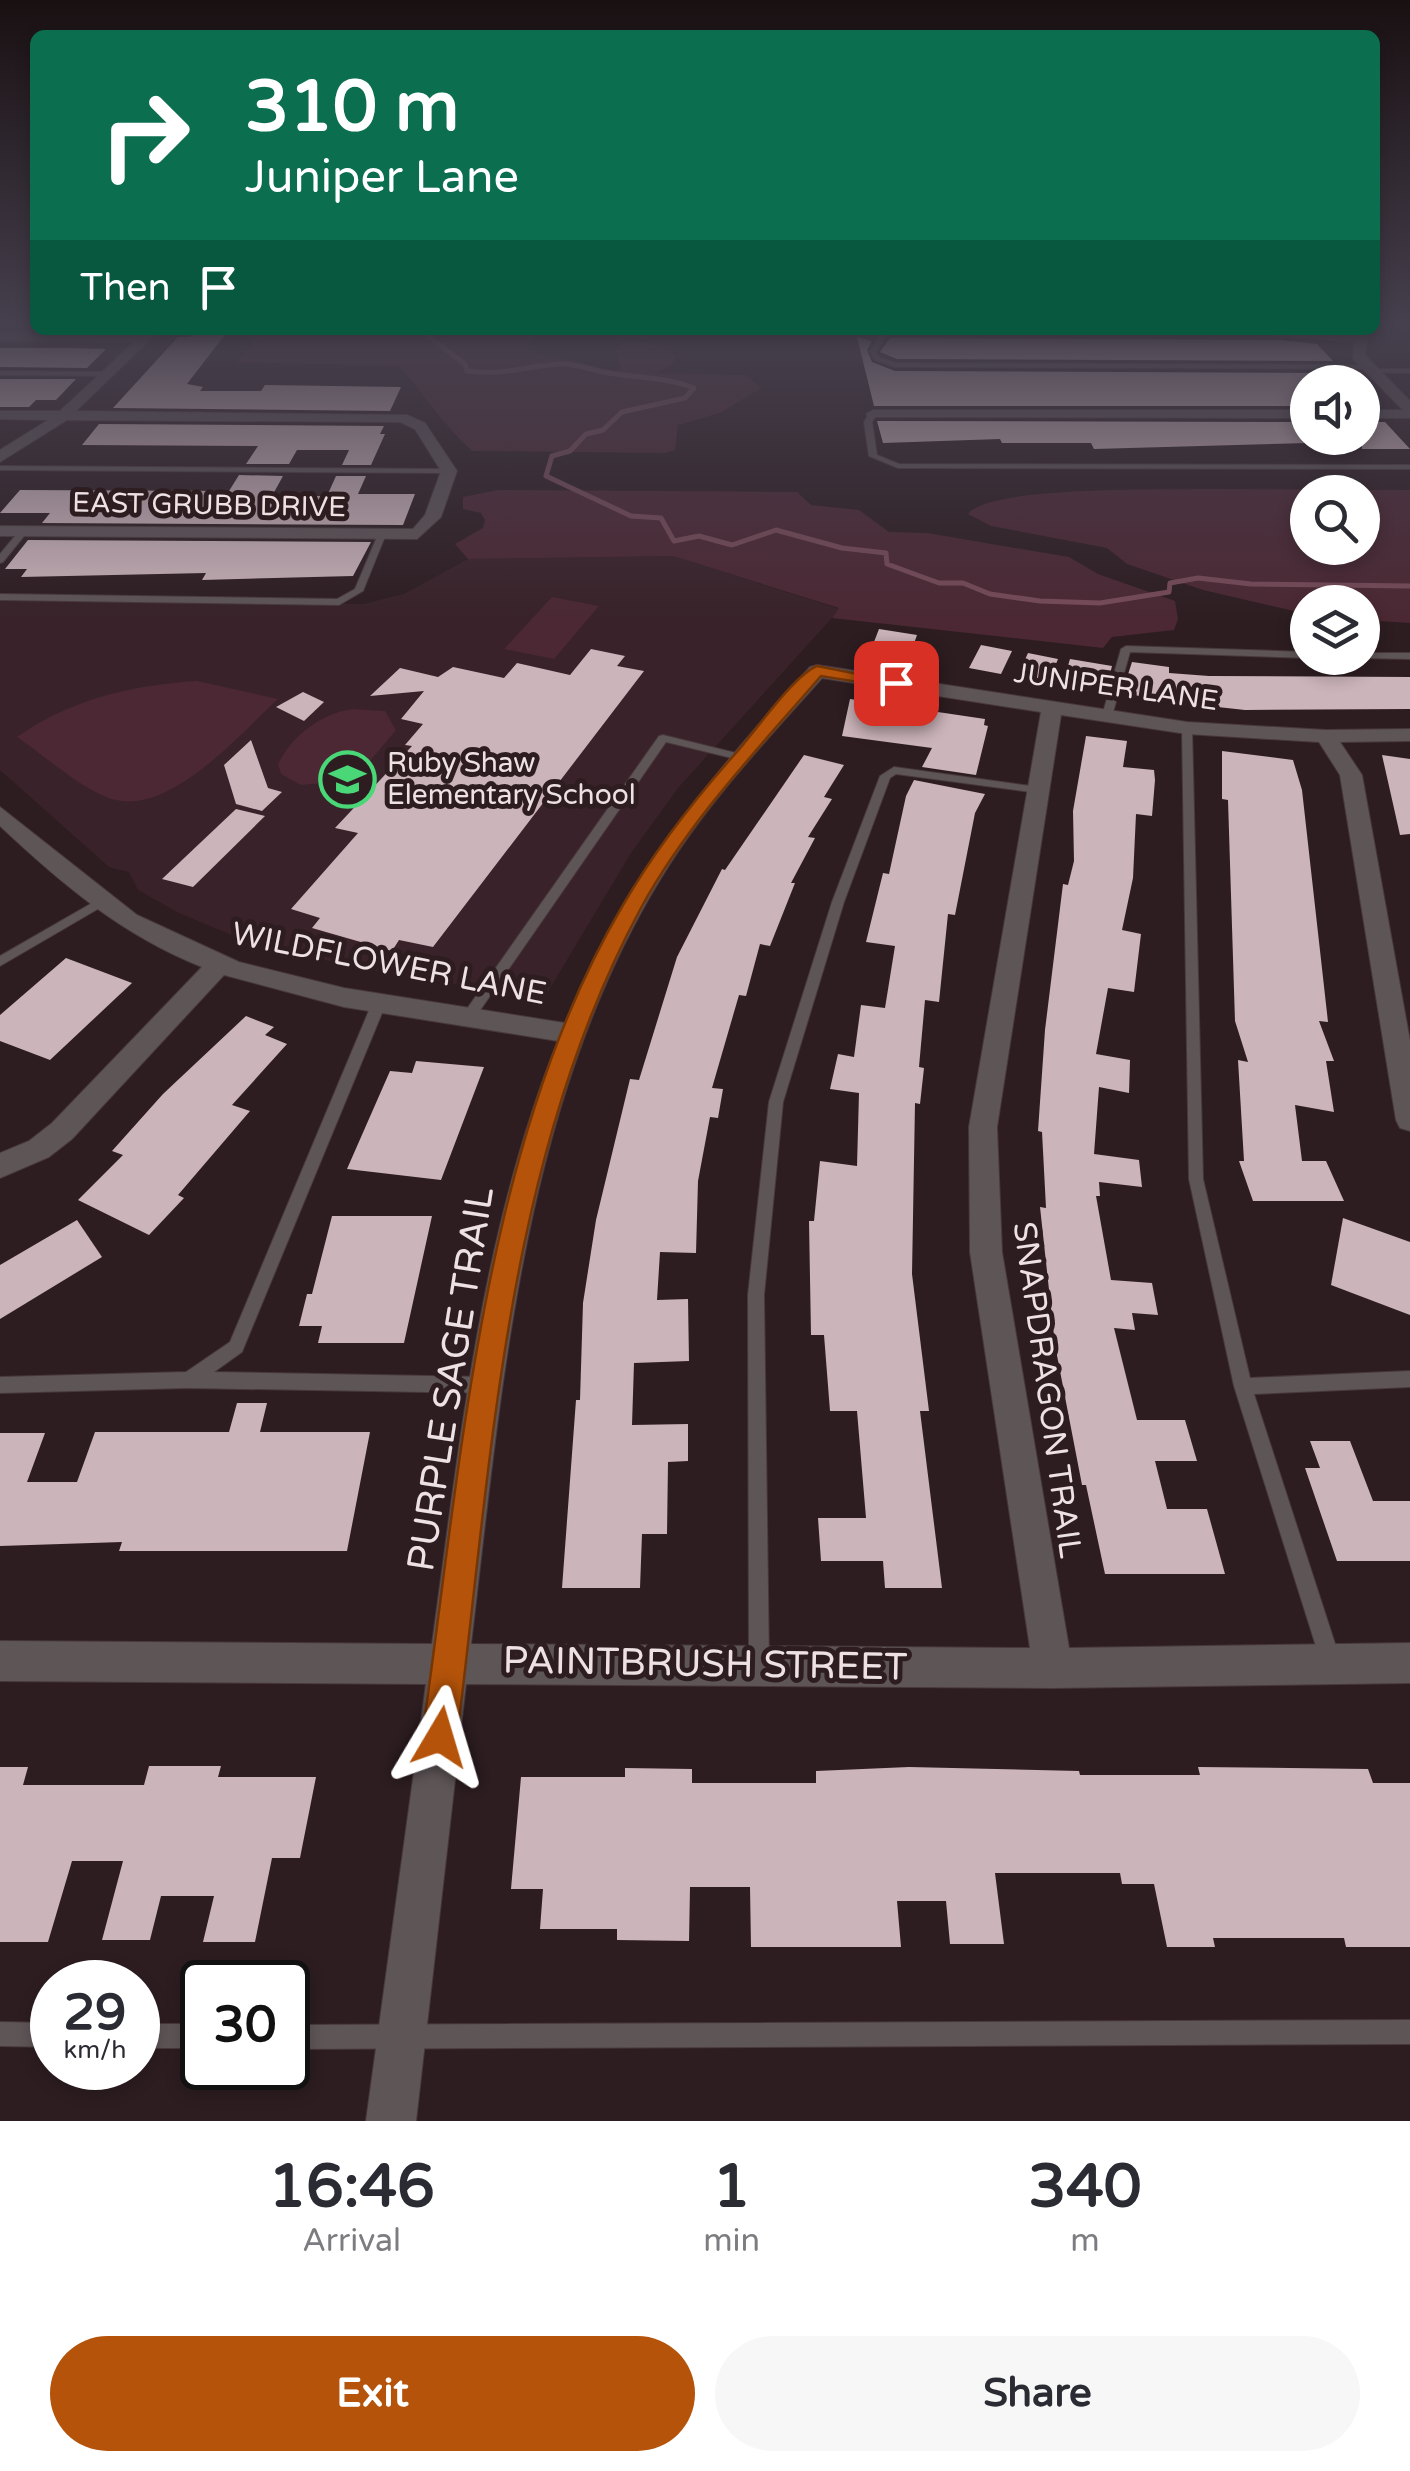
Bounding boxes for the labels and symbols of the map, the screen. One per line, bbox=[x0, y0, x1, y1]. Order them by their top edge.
street label: EAST GRUBB DRIVE bbox=[72, 486, 346, 524]
pin bbox=[854, 641, 939, 726]
street label: JUNIPER LANE bbox=[1012, 656, 1220, 718]
place label: Ruby Shaw Elementary School bbox=[387, 746, 636, 812]
school or university icon: Ruby Shaw Elementary School bbox=[318, 749, 378, 809]
street label: WILDFLOWER LANE bbox=[229, 915, 549, 1013]
street label: PURPLE SAGE TRAIL bbox=[398, 1184, 504, 1574]
street label: SNAPDRAGON TRAIL bbox=[1005, 1220, 1089, 1560]
street label: PAINTBRUSH STREET bbox=[502, 1637, 908, 1691]
position arrow bbox=[388, 1685, 492, 1789]
speed limit sign: 30 bbox=[180, 1960, 310, 2090]

